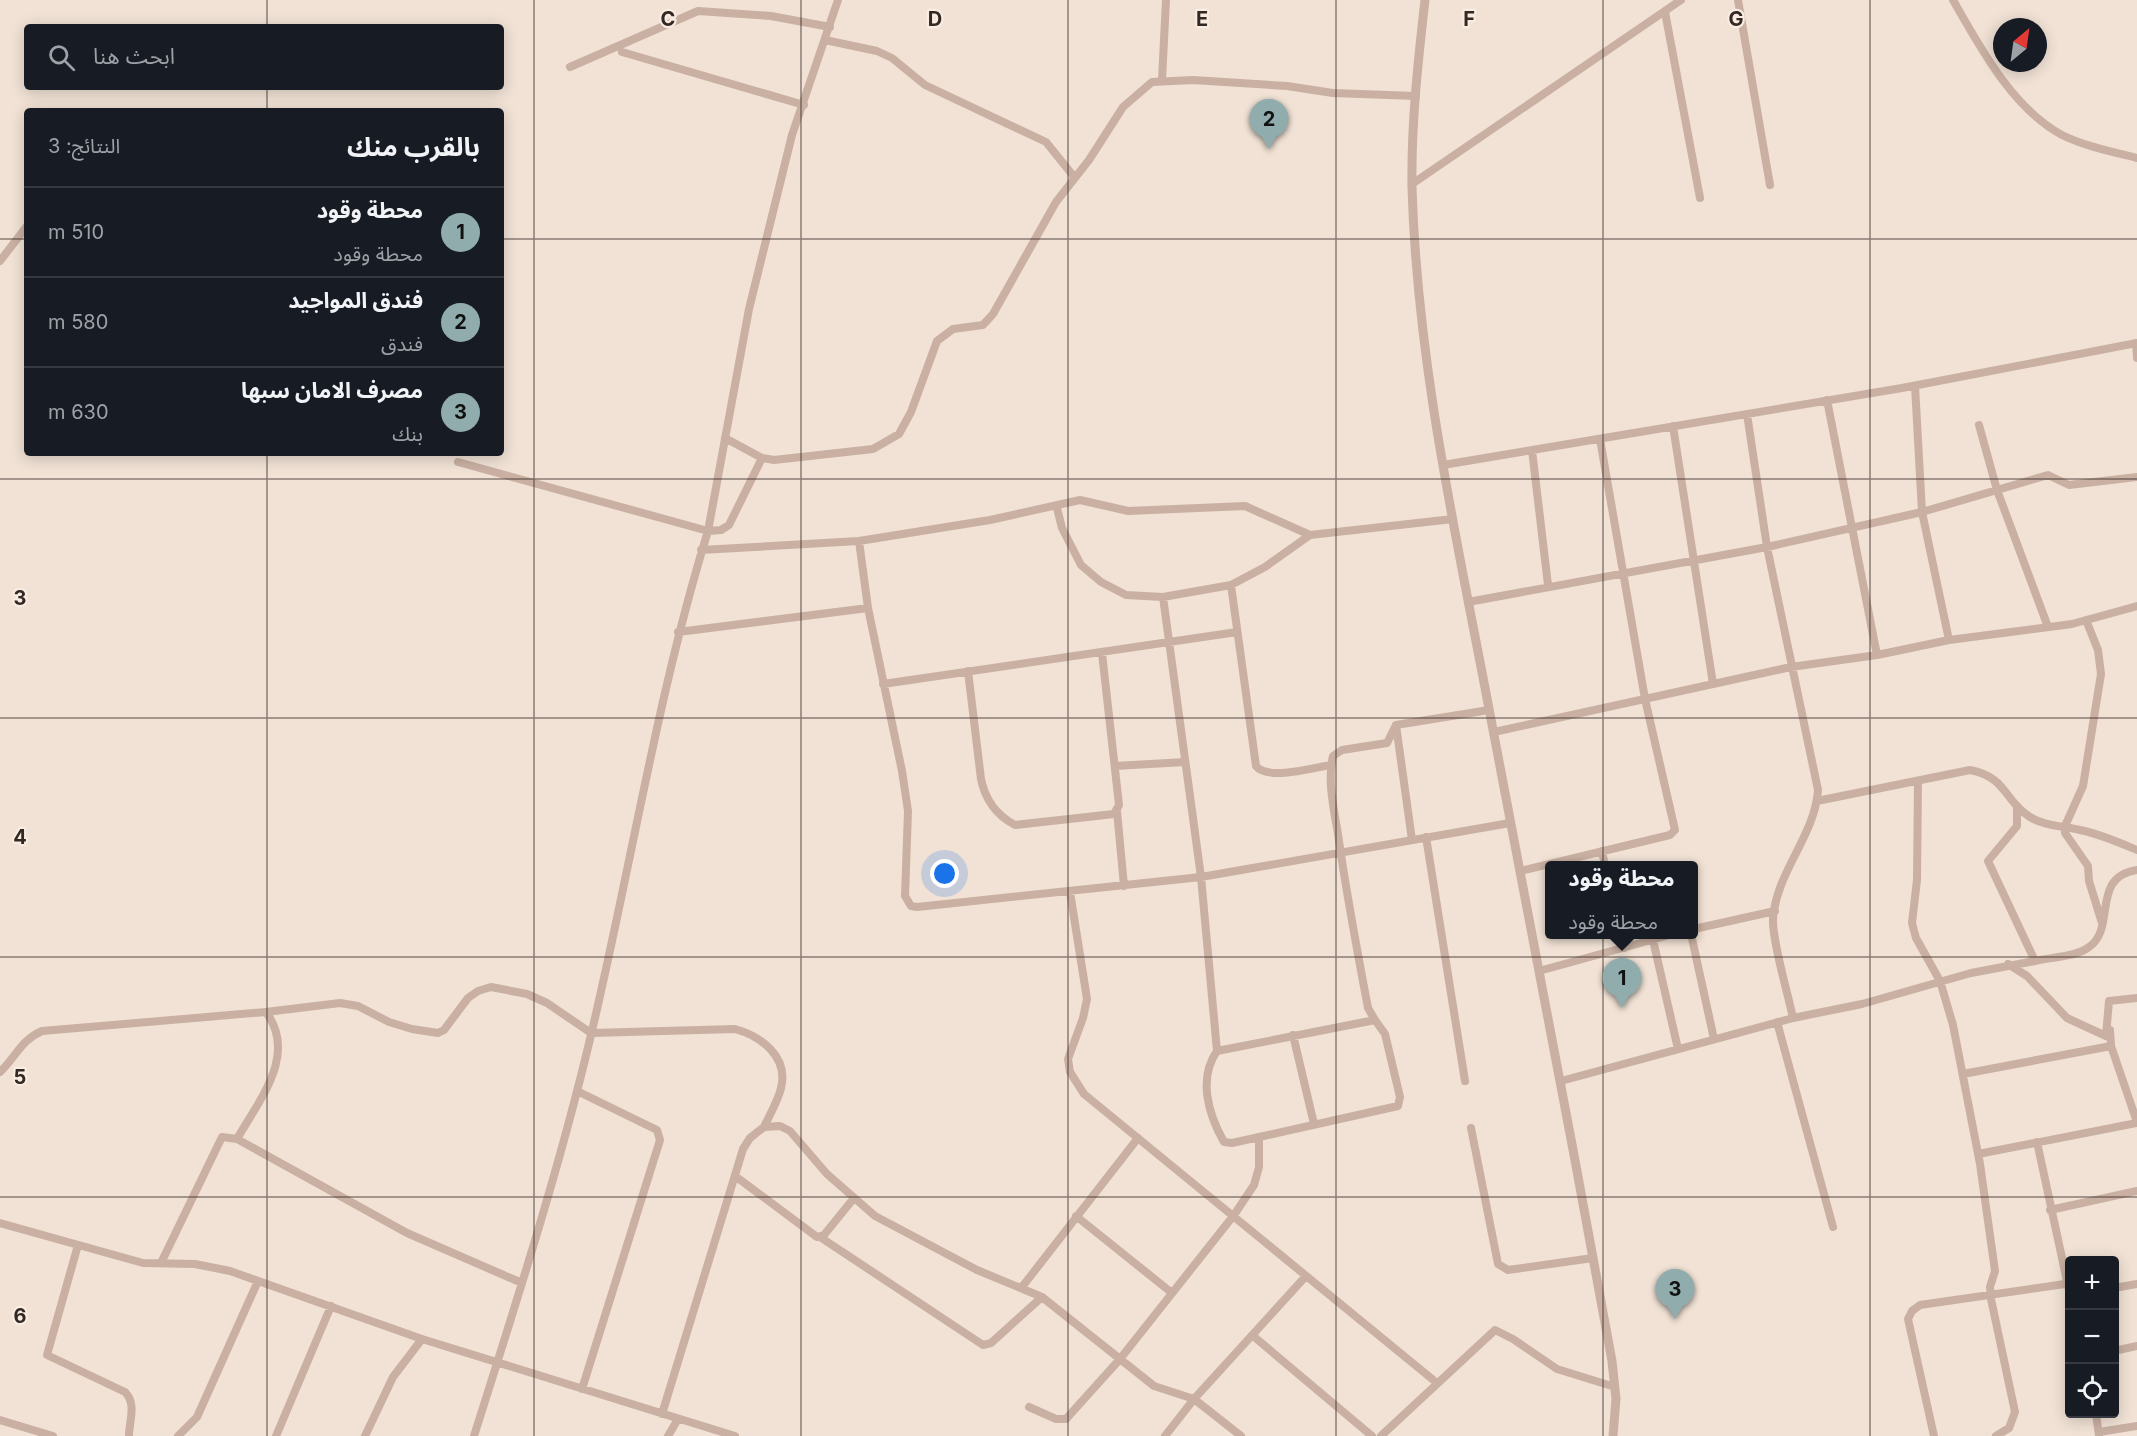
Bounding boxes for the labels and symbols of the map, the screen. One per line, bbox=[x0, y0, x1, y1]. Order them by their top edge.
text: C bbox=[661, 7, 675, 31]
text: D bbox=[928, 7, 942, 31]
text: E bbox=[1196, 7, 1208, 31]
text: F bbox=[1463, 7, 1475, 31]
text: G bbox=[1728, 7, 1744, 31]
north arrow bbox=[1993, 18, 2047, 72]
pin: 2 bbox=[1250, 100, 1288, 149]
text: 3 bbox=[14, 586, 26, 610]
text: 4 bbox=[13, 825, 27, 849]
your location bbox=[930, 859, 959, 888]
pin: 1 bbox=[1602, 958, 1642, 1008]
text: 5 bbox=[14, 1065, 26, 1089]
pin: 3 bbox=[1656, 1270, 1694, 1319]
text: 6 bbox=[14, 1304, 27, 1328]

